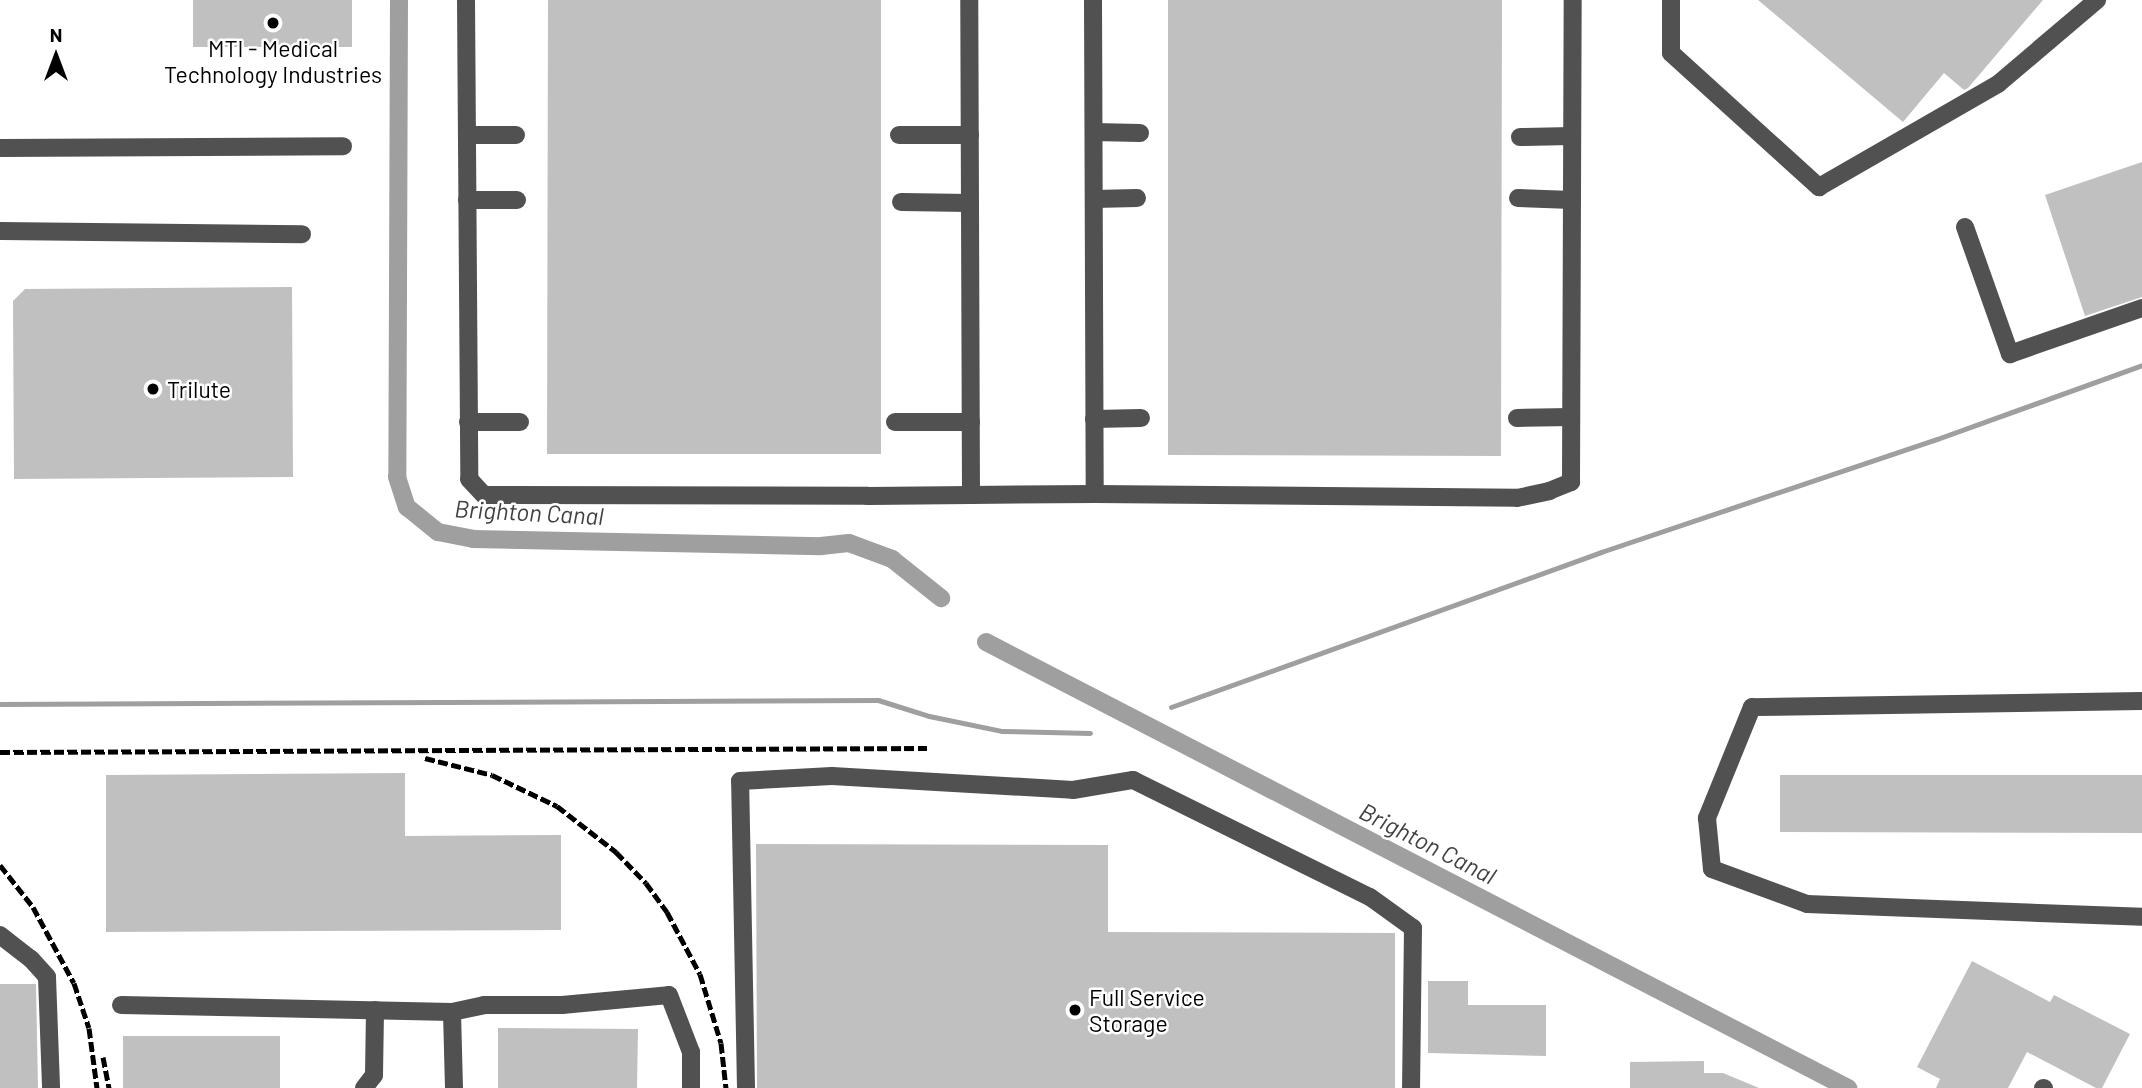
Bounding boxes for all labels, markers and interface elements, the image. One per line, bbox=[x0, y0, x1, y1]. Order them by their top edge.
marker: MTI - Medical Technology Industries bbox=[265, 15, 281, 31]
north arrow bbox=[21, 21, 91, 91]
text: N bbox=[50, 23, 62, 46]
place label: MTI - Medical Technology Industries bbox=[164, 34, 382, 88]
place label: Trilute bbox=[167, 375, 231, 403]
marker: Trilute bbox=[145, 381, 161, 397]
water label: Brighton Canal bbox=[454, 494, 604, 530]
water label: Brighton Canal bbox=[1355, 796, 1501, 890]
place label: Full Service Storage bbox=[1089, 983, 1205, 1037]
marker: Full Service Storage bbox=[1067, 1002, 1083, 1018]

